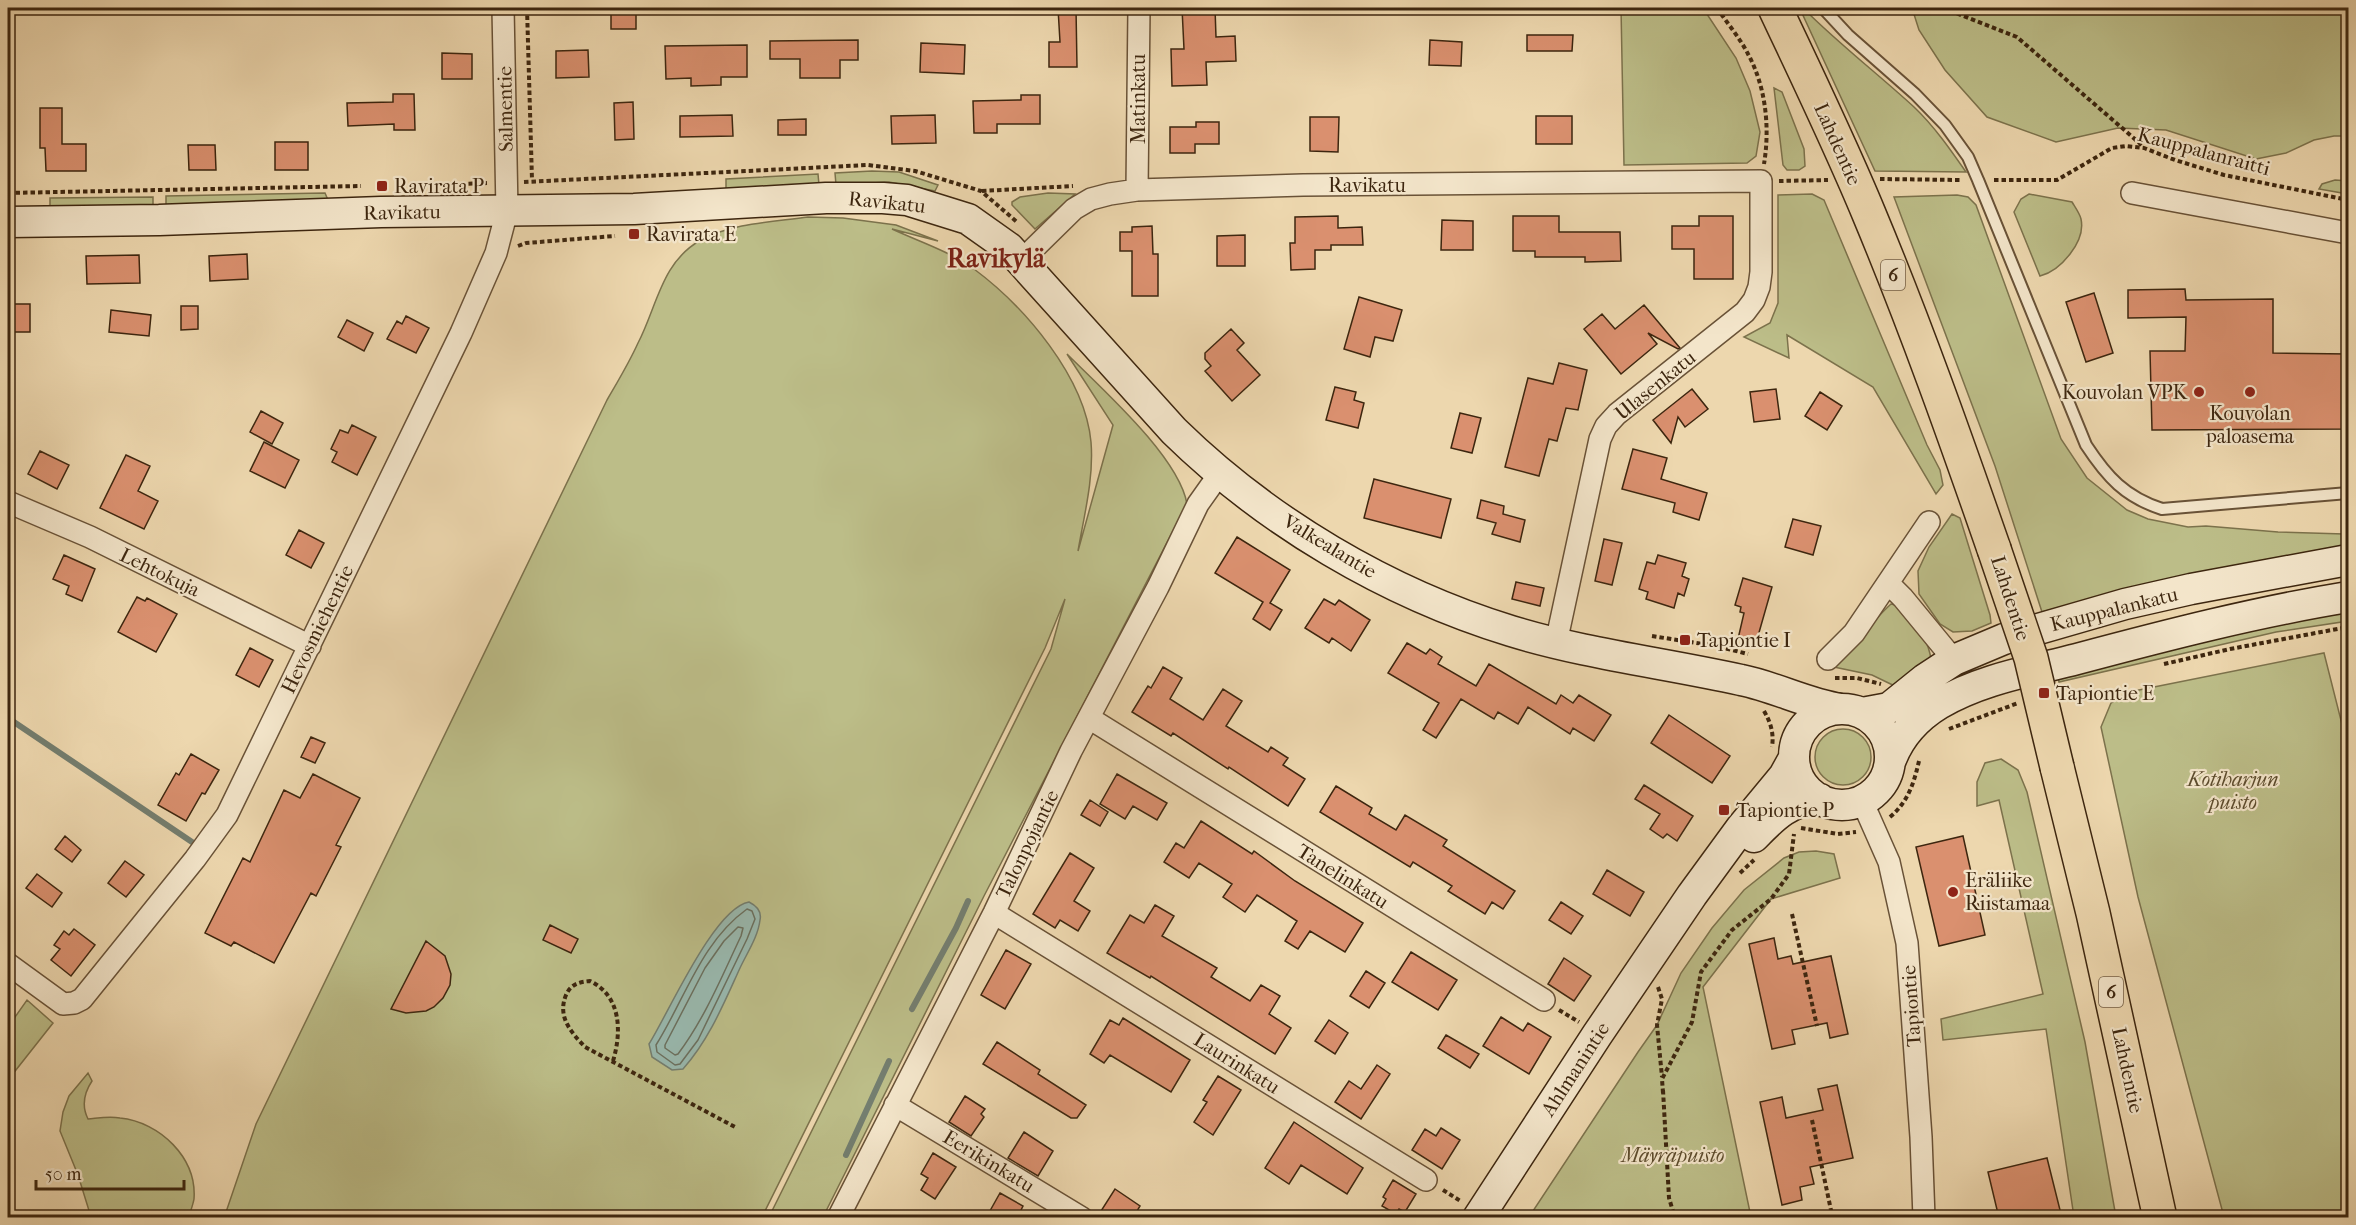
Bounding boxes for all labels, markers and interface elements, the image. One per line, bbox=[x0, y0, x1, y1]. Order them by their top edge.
street label: Matinkatu bbox=[1127, 53, 1150, 144]
street label: Salmentie bbox=[493, 66, 518, 152]
street label: Lahdentie bbox=[1809, 100, 1866, 189]
street label: Kauppalanraitti bbox=[2135, 123, 2273, 180]
street label: Ravikatu bbox=[1328, 174, 1406, 197]
place label: Ravirata P bbox=[394, 175, 484, 198]
marker: Ravirata P bbox=[375, 179, 389, 193]
street label: Ravikatu bbox=[847, 187, 927, 218]
street label: Ravikatu bbox=[363, 200, 442, 225]
place label: Ravirata E bbox=[646, 223, 736, 246]
marker: Ravirata E bbox=[627, 227, 641, 241]
district label: Ravikylä bbox=[947, 243, 1046, 274]
road number: 6 bbox=[1881, 260, 1905, 290]
street label: Ulasenkatu bbox=[1610, 345, 1701, 425]
place label: Kouvolan VPK bbox=[2062, 381, 2188, 404]
marker: Kouvolan VPK bbox=[2192, 385, 2206, 399]
marker: Kouvolan paloasema bbox=[2243, 385, 2257, 399]
place label: Kouvolan paloasema bbox=[2205, 402, 2295, 448]
street label: Valkealantie bbox=[1278, 509, 1381, 583]
street label: Lehtokuja bbox=[116, 543, 204, 602]
street label: Lahdentie bbox=[1986, 553, 2035, 643]
street label: Hevosmiehentie bbox=[276, 561, 358, 697]
street label: Kauppalankatu bbox=[2048, 582, 2181, 636]
place label: Tapiontie I bbox=[1697, 629, 1791, 652]
marker: Tapiontie I bbox=[1678, 633, 1692, 647]
place label: Tapiontie E bbox=[2056, 682, 2154, 705]
marker: Tapiontie E bbox=[2037, 686, 2051, 700]
park label: Kotiharjun puisto bbox=[2186, 768, 2278, 814]
street label: Talonpojantie bbox=[991, 786, 1064, 902]
place label: Tapiontie P bbox=[1736, 799, 1834, 822]
marker: Tapiontie P bbox=[1717, 803, 1731, 817]
street label: Tanelinkatu bbox=[1293, 839, 1393, 914]
place label: Eräliike Riistamaa bbox=[1965, 869, 2051, 915]
marker: Eräliike Riistamaa bbox=[1946, 885, 1960, 899]
street label: Tapiontie bbox=[1897, 964, 1926, 1048]
road number: 6 bbox=[2099, 977, 2123, 1007]
street label: Ahlmanintie bbox=[1536, 1018, 1614, 1121]
street label: Lahdentie bbox=[2107, 1025, 2148, 1115]
street label: Laurinkatu bbox=[1190, 1028, 1284, 1099]
street label: Eerikinkatu bbox=[939, 1125, 1039, 1198]
park label: Mäyräpuisto bbox=[1619, 1144, 1725, 1167]
scale bar bbox=[36, 1153, 184, 1191]
text: 50 m bbox=[45, 1164, 82, 1185]

